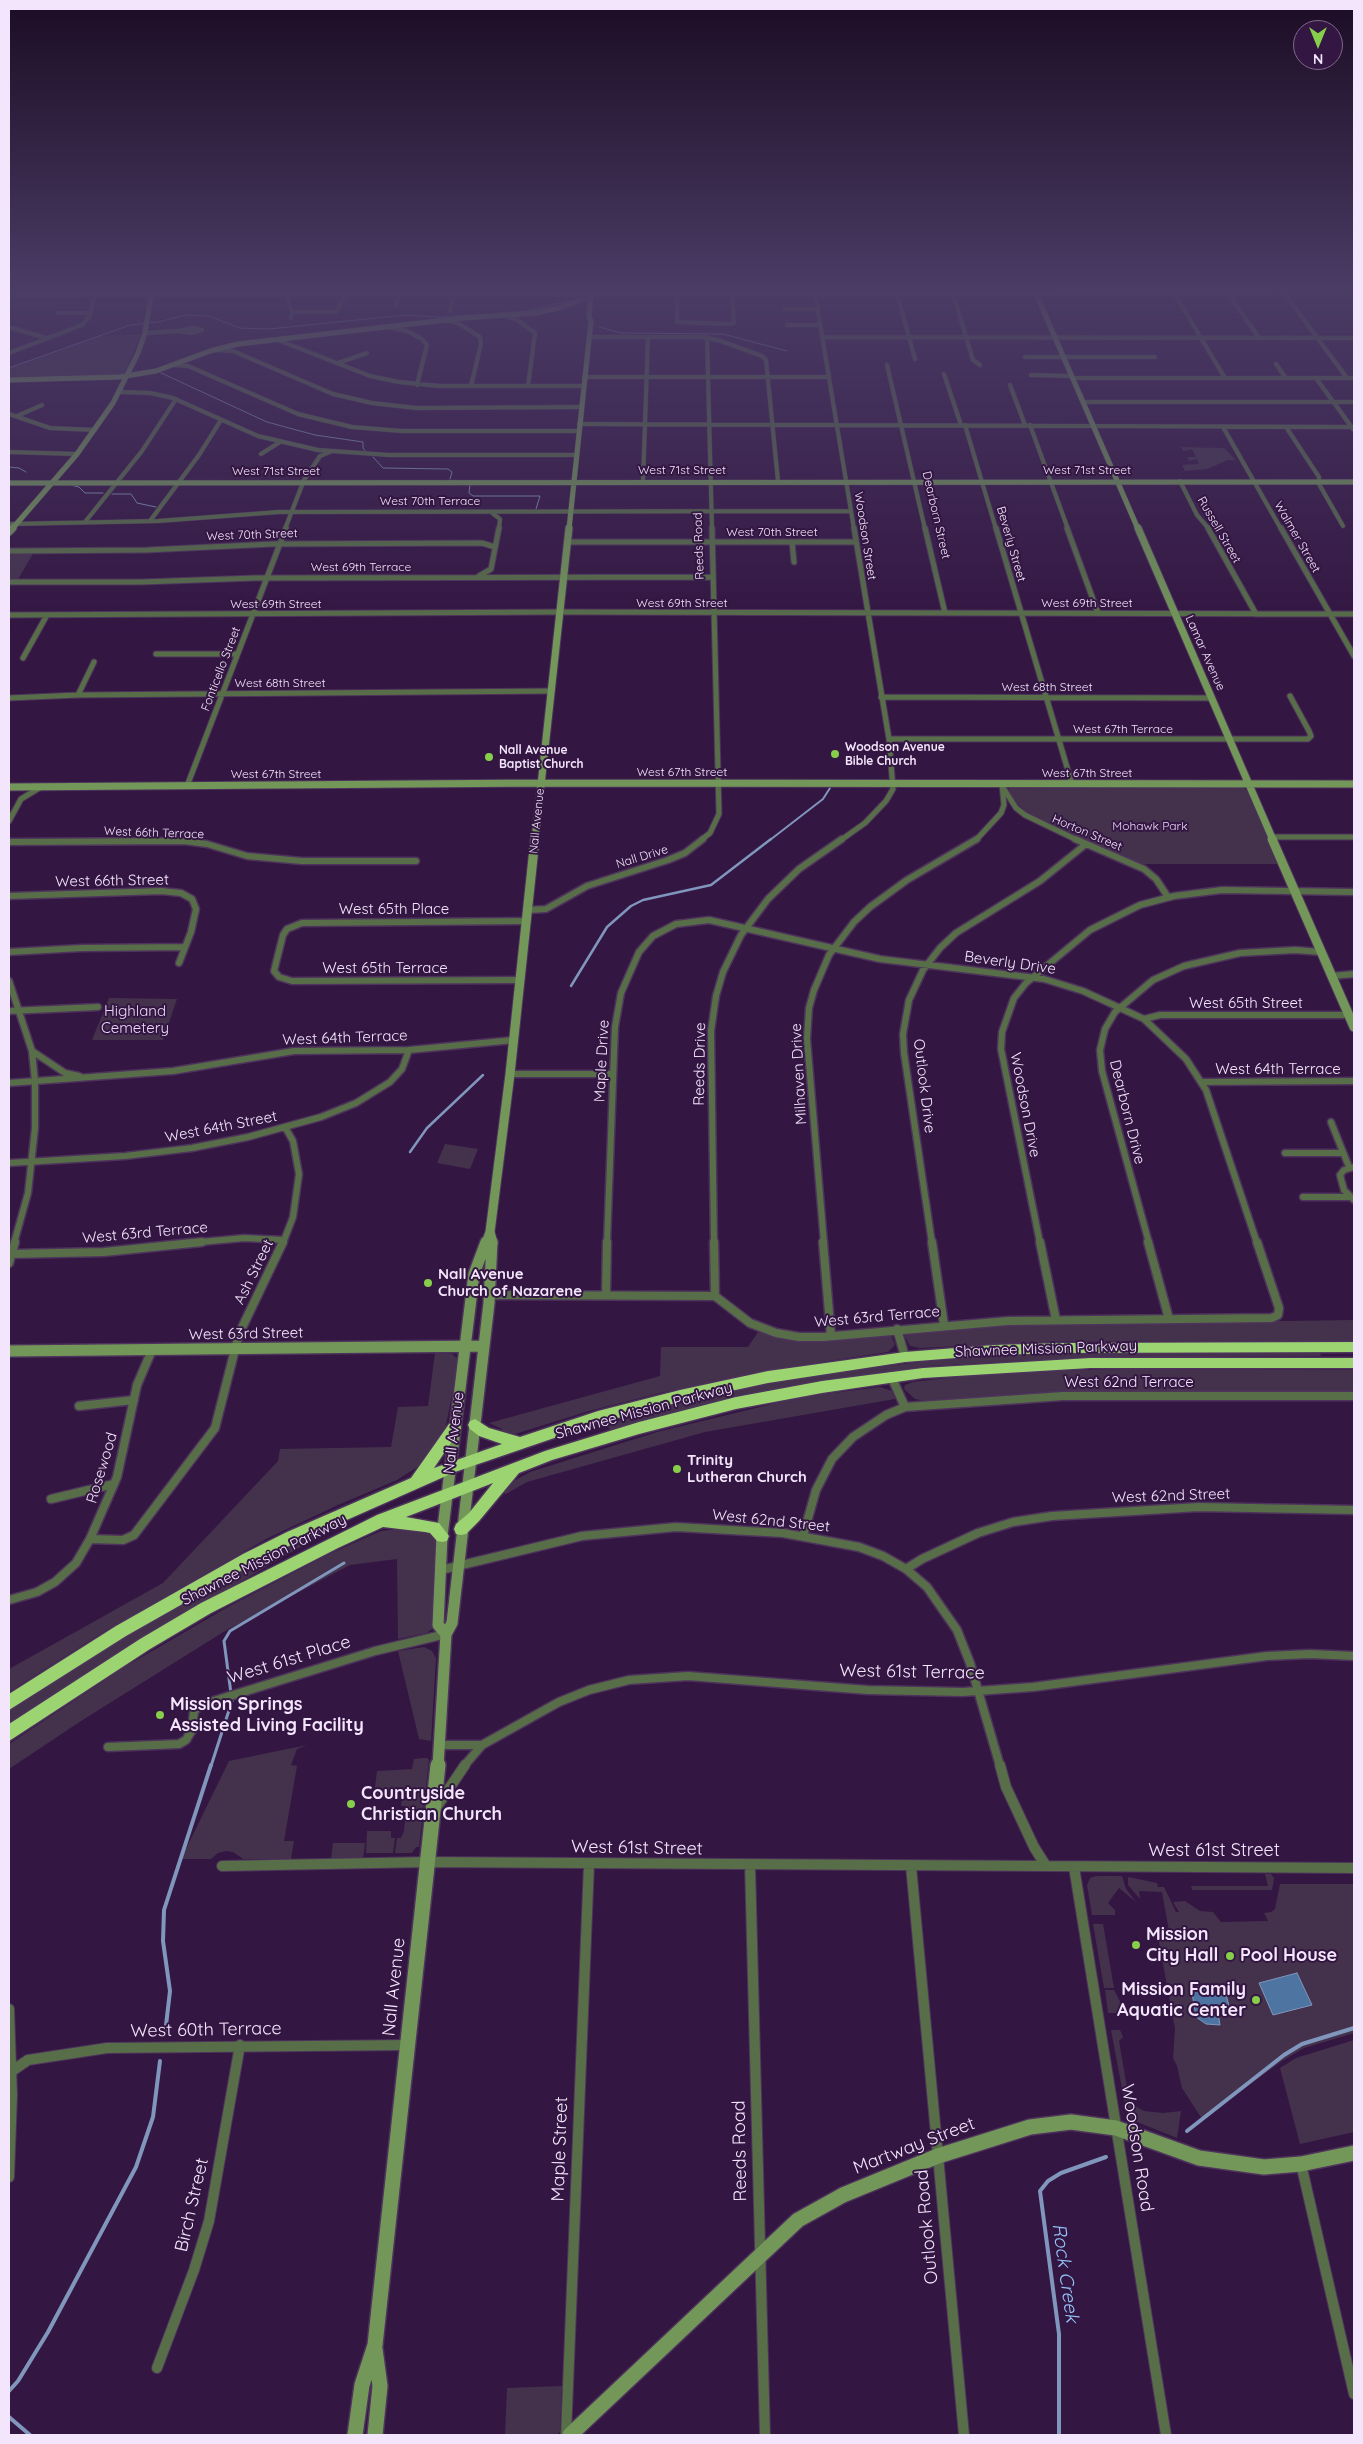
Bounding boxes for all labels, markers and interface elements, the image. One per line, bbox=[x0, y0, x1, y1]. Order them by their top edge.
north arrow bbox=[1293, 20, 1343, 70]
text: N bbox=[1313, 50, 1323, 68]
street label: West 71st Street bbox=[638, 463, 726, 477]
street label: West 71st Street bbox=[1043, 463, 1131, 477]
street label: West 71st Street bbox=[232, 464, 320, 478]
street label: Dearborn Street bbox=[919, 470, 953, 560]
street label: Woodson Street bbox=[851, 491, 879, 581]
street label: West 70th Terrace bbox=[380, 494, 480, 508]
street label: Russell Street bbox=[1194, 494, 1244, 566]
street label: Walmer Street bbox=[1271, 499, 1323, 575]
street label: Beverly Street bbox=[993, 505, 1029, 583]
street label: Reeds Road bbox=[691, 512, 707, 580]
street label: West 70th Street bbox=[726, 525, 818, 539]
street label: West 70th Street bbox=[206, 526, 298, 544]
street label: West 69th Terrace bbox=[311, 560, 411, 574]
street label: West 69th Street bbox=[636, 596, 728, 610]
street label: West 69th Street bbox=[1041, 596, 1133, 610]
street label: West 69th Street bbox=[230, 597, 322, 611]
street label: Lamar Avenue bbox=[1182, 613, 1228, 693]
street label: Fonticello Street bbox=[198, 625, 244, 713]
street label: West 68th Street bbox=[234, 676, 326, 690]
street label: West 68th Street bbox=[1001, 680, 1093, 694]
street label: West 67th Terrace bbox=[1073, 722, 1173, 736]
place label: Woodson Avenue Bible Church bbox=[845, 740, 945, 768]
place label: Nall Avenue Baptist Church bbox=[499, 743, 584, 771]
marker: Woodson Avenue Bible Church bbox=[829, 748, 841, 760]
marker: Nall Avenue Baptist Church bbox=[483, 751, 495, 763]
street label: West 67th Street bbox=[637, 765, 727, 779]
street label: West 67th Street bbox=[1042, 766, 1132, 780]
street label: West 67th Street bbox=[231, 767, 321, 781]
street label: Nall Avenue bbox=[526, 788, 548, 854]
street label: Horton Street bbox=[1050, 812, 1124, 854]
park label: Mohawk Park bbox=[1112, 819, 1188, 833]
street label: West 66th Terrace bbox=[104, 824, 204, 842]
street label: Nall Drive bbox=[614, 842, 670, 872]
street label: West 66th Street bbox=[55, 871, 169, 891]
street label: West 65th Place bbox=[339, 900, 449, 918]
street label: Beverly Drive bbox=[963, 948, 1057, 978]
street label: West 65th Terrace bbox=[322, 959, 448, 977]
street label: West 65th Street bbox=[1189, 994, 1303, 1012]
park label: Highland Cemetery bbox=[101, 1002, 169, 1037]
street label: Maple Drive bbox=[591, 1019, 613, 1103]
street label: Reeds Drive bbox=[690, 1022, 710, 1106]
street label: Milhaven Drive bbox=[787, 1023, 811, 1125]
street label: West 64th Terrace bbox=[282, 1027, 408, 1049]
street label: Outlook Drive bbox=[909, 1038, 939, 1134]
street label: Woodson Drive bbox=[1006, 1051, 1044, 1159]
street label: Dearborn Drive bbox=[1105, 1058, 1149, 1166]
street label: West 64th Terrace bbox=[1215, 1060, 1341, 1078]
street label: West 64th Street bbox=[163, 1107, 279, 1147]
street label: West 63rd Terrace bbox=[81, 1219, 209, 1247]
street label: Ash Street bbox=[230, 1236, 278, 1308]
place label: Nall Avenue Church of Nazarene bbox=[438, 1265, 582, 1300]
marker: Nall Avenue Church of Nazarene bbox=[422, 1277, 434, 1289]
street label: West 63rd Terrace bbox=[813, 1303, 941, 1331]
street label: West 63rd Street bbox=[189, 1324, 303, 1344]
street label: Shawnee Mission Parkway bbox=[955, 1337, 1137, 1361]
street label: West 62nd Terrace bbox=[1064, 1373, 1194, 1391]
street label: Shawnee Mission Parkway bbox=[554, 1379, 734, 1443]
street label: Nall Avenue bbox=[440, 1391, 468, 1475]
street label: Rosewood bbox=[83, 1430, 121, 1506]
place label: Trinity Lutheran Church bbox=[687, 1451, 807, 1486]
marker: Trinity Lutheran Church bbox=[671, 1463, 683, 1475]
street label: West 62nd Street bbox=[1112, 1485, 1230, 1507]
street label: West 62nd Street bbox=[711, 1506, 831, 1536]
street label: Shawnee Mission Parkway bbox=[179, 1511, 349, 1609]
street label: West 61st Place bbox=[225, 1631, 353, 1689]
street label: West 61st Terrace bbox=[839, 1660, 985, 1684]
place label: Mission Springs Assisted Living Facility bbox=[170, 1694, 364, 1736]
marker: Mission Springs Assisted Living Facility bbox=[154, 1709, 166, 1721]
place label: Countryside Christian Church bbox=[361, 1783, 502, 1826]
marker: Countryside Christian Church bbox=[345, 1798, 357, 1810]
street label: West 61st Street bbox=[571, 1836, 703, 1860]
street label: West 61st Street bbox=[1148, 1840, 1280, 1862]
place label: Mission City Hall bbox=[1146, 1924, 1218, 1966]
street label: Nall Avenue bbox=[378, 1937, 410, 2037]
marker: Mission City Hall bbox=[1130, 1939, 1142, 1951]
place label: Pool House bbox=[1240, 1945, 1337, 1967]
marker: Pool House bbox=[1224, 1950, 1236, 1962]
place label: Mission Family Aquatic Center bbox=[1117, 1979, 1246, 2022]
marker: Mission Family Aquatic Center bbox=[1250, 1994, 1262, 2006]
street label: West 60th Terrace bbox=[130, 2018, 282, 2042]
street label: Woodson Road bbox=[1116, 2083, 1158, 2213]
street label: Maple Street bbox=[547, 2096, 573, 2202]
street label: Reeds Road bbox=[728, 2100, 752, 2202]
street label: Martway Street bbox=[850, 2113, 978, 2179]
street label: Birch Street bbox=[171, 2156, 213, 2254]
street label: Outlook Road bbox=[911, 2169, 943, 2285]
water label: Rock Creek bbox=[1047, 2222, 1083, 2324]

